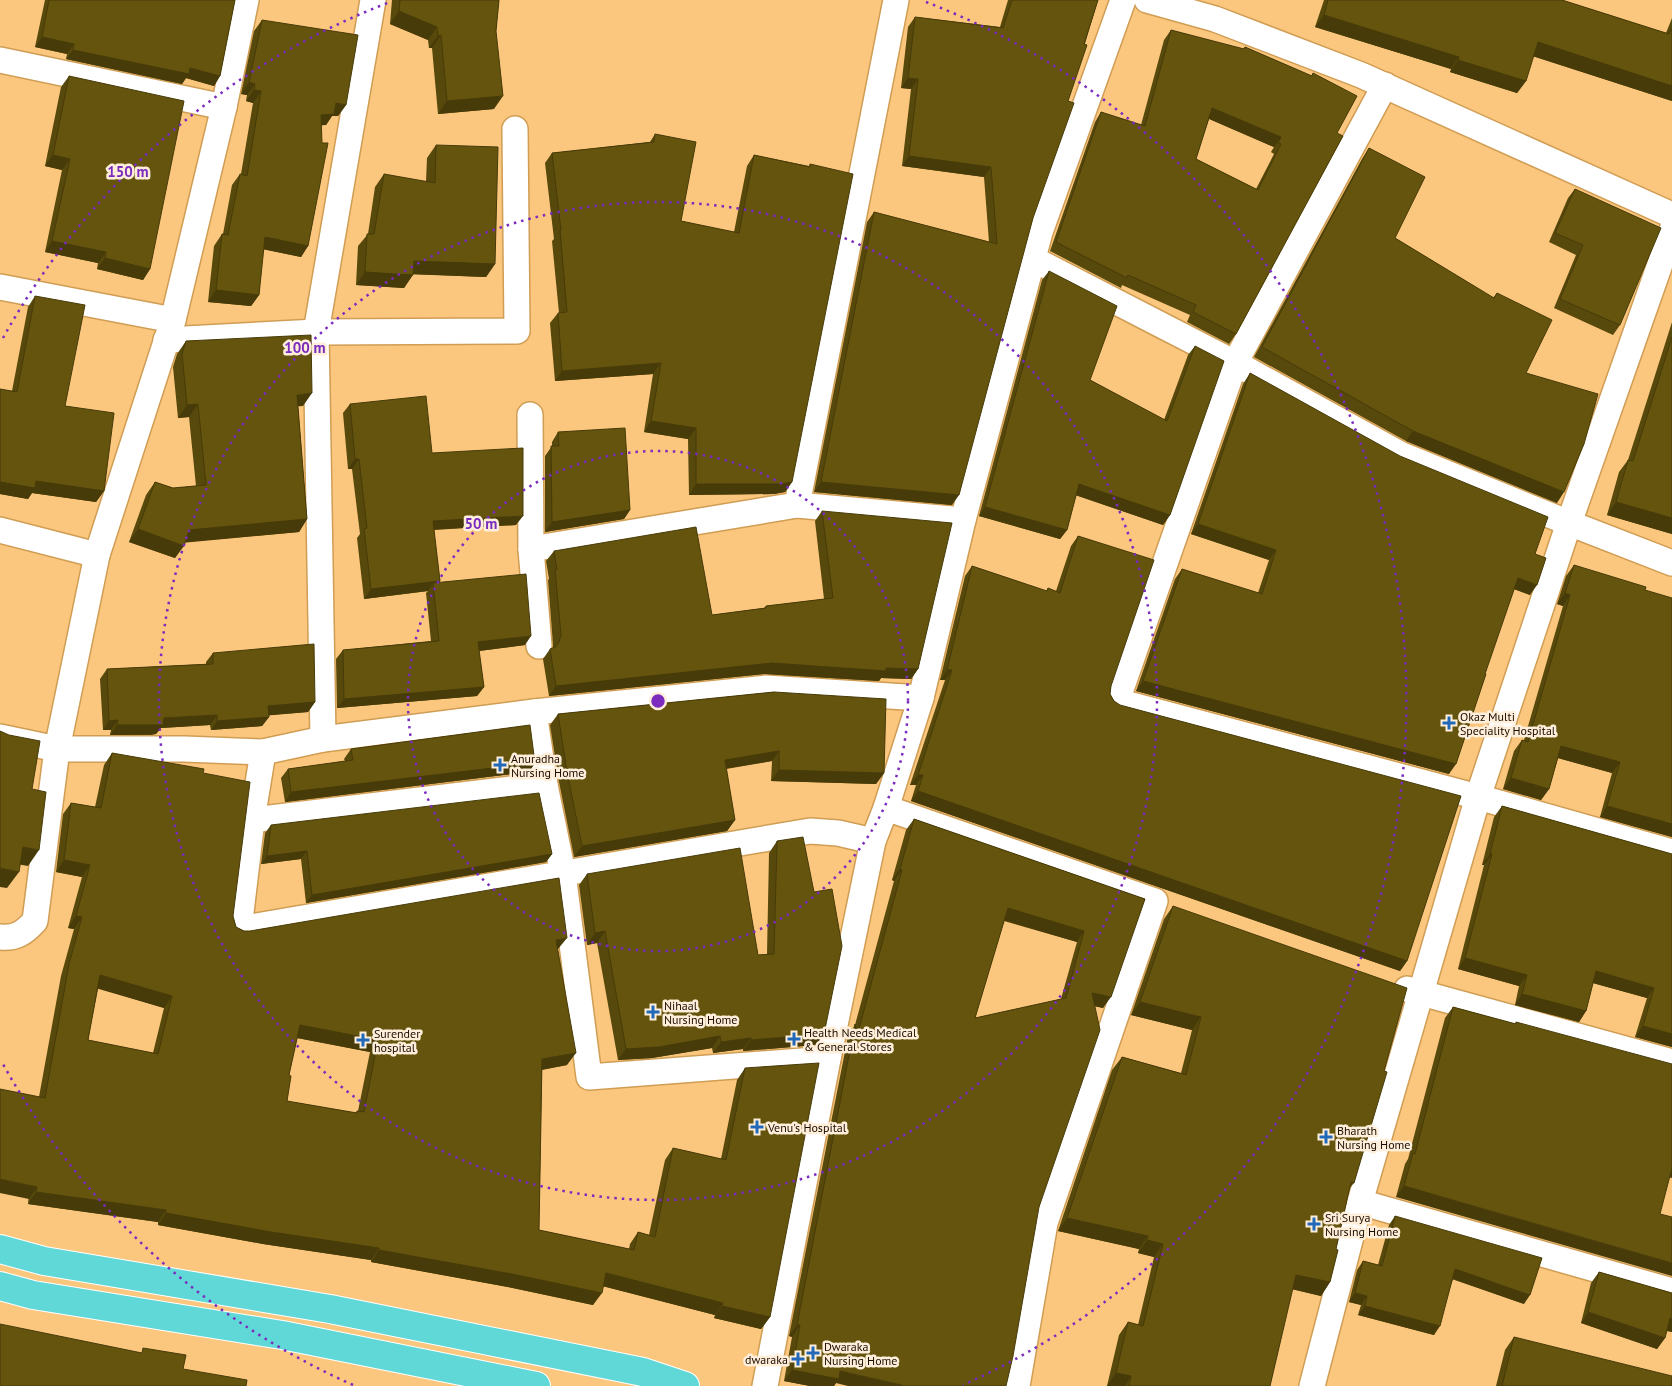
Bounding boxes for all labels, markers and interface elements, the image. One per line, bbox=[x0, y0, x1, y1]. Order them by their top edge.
text: 150 m bbox=[107, 162, 149, 181]
text: 100 m bbox=[284, 338, 326, 357]
text: 50 m bbox=[465, 514, 497, 533]
centre of rings bbox=[649, 692, 667, 710]
place label: Okaz Multi Speciality Hospital bbox=[1460, 709, 1556, 738]
marker: Okaz Multi Speciality Hospital bbox=[1442, 716, 1456, 730]
place label: Anuradha Nursing Home bbox=[511, 751, 584, 780]
marker: Anuradha Nursing Home bbox=[493, 758, 507, 772]
place label: Nihaal Nursing Home bbox=[664, 998, 737, 1027]
marker: Nihaal Nursing Home bbox=[646, 1005, 660, 1019]
place label: Health Needs Medical & General Stores bbox=[804, 1025, 917, 1054]
place label: Surender hospital bbox=[374, 1026, 420, 1055]
marker: Surender hospital bbox=[356, 1033, 370, 1047]
marker: Health Needs Medical & General Stores bbox=[788, 1033, 800, 1045]
marker: Venu's Hospital bbox=[750, 1120, 764, 1134]
place label: Venu's Hospital bbox=[767, 1120, 847, 1135]
place label: Bharath Nursing Home bbox=[1337, 1123, 1410, 1152]
marker: Bharath Nursing Home bbox=[1319, 1130, 1333, 1144]
place label: Sri Surya Nursing Home bbox=[1325, 1210, 1398, 1239]
marker: Sri Surya Nursing Home bbox=[1307, 1217, 1321, 1231]
place label: Dwaraka Nursing Home bbox=[824, 1339, 897, 1368]
marker: Dwaraka Nursing Home bbox=[806, 1346, 820, 1360]
place label: dwaraka bbox=[745, 1352, 788, 1367]
marker: dwaraka bbox=[792, 1353, 804, 1365]

